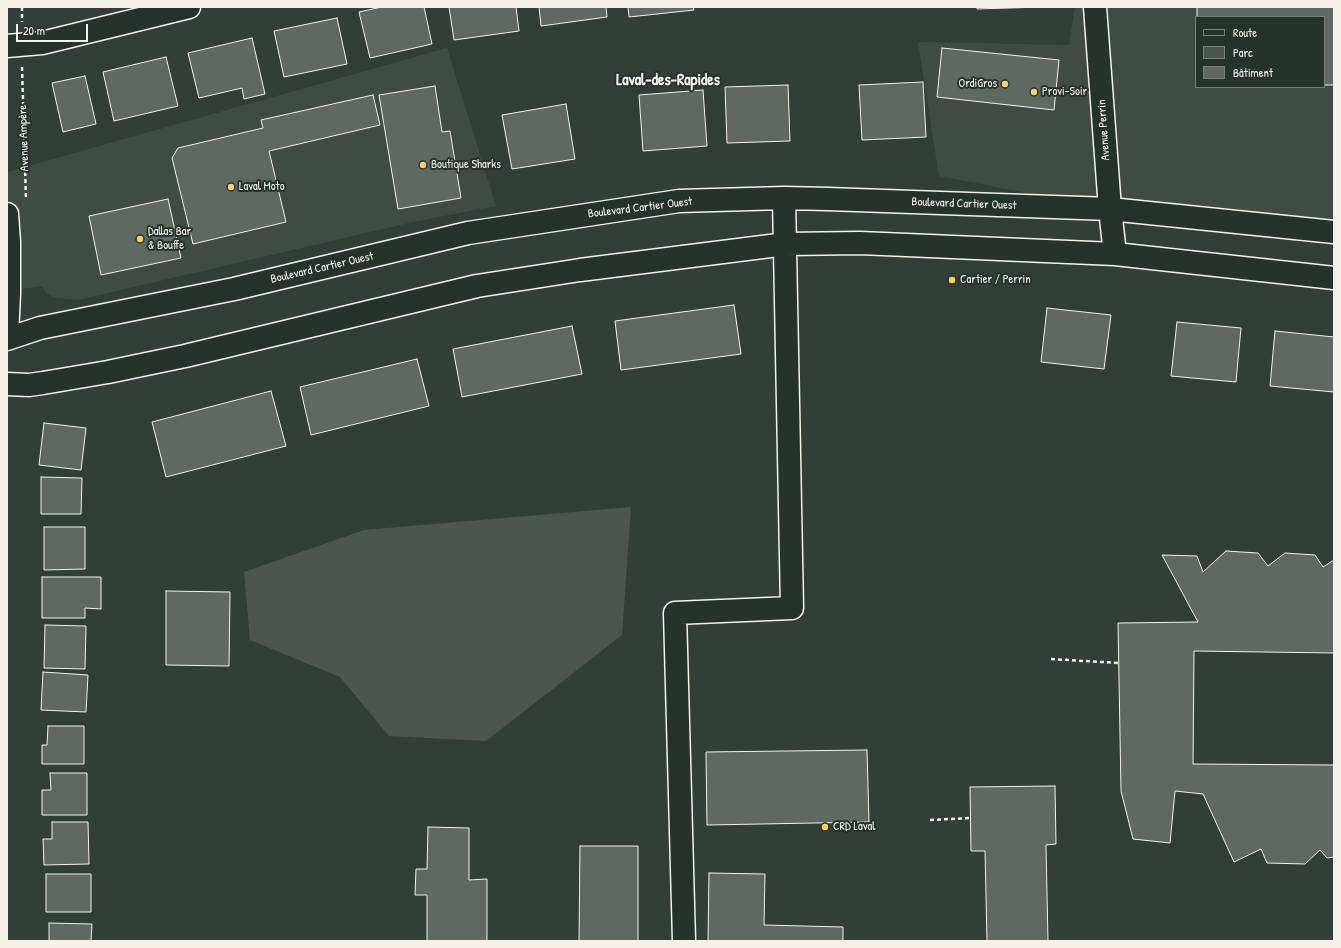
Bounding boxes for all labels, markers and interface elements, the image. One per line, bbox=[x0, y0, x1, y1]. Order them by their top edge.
scale bar bbox=[18, 16, 90, 42]
legend bbox=[1195, 16, 1325, 88]
text: 20 m bbox=[23, 22, 45, 39]
text: Route bbox=[1233, 24, 1257, 41]
text: Parc bbox=[1233, 44, 1253, 61]
text: Bâtiment bbox=[1233, 64, 1273, 81]
district label: Laval-des-Rapides bbox=[616, 71, 720, 91]
place label: OrdiGros bbox=[959, 77, 997, 91]
marker: OrdiGros bbox=[1000, 79, 1010, 89]
place label: Provi-Soir bbox=[1042, 85, 1087, 99]
marker: Provi-Soir bbox=[1029, 87, 1039, 97]
street label: Avenue Perrin bbox=[1095, 99, 1113, 161]
street label: Avenue Ampère bbox=[16, 105, 32, 171]
place label: Boutique Sharks bbox=[431, 158, 501, 172]
marker: Boutique Sharks bbox=[418, 160, 428, 170]
place label: Laval Moto bbox=[239, 180, 285, 194]
marker: Laval Moto bbox=[226, 182, 236, 192]
street label: Boulevard Cartier Ouest bbox=[587, 194, 693, 222]
street label: Boulevard Cartier Ouest bbox=[911, 195, 1017, 213]
place label: Dallas Bar & Bouffe bbox=[148, 225, 191, 253]
marker: Dallas Bar & Bouffe bbox=[135, 234, 145, 244]
street label: Boulevard Cartier Ouest bbox=[269, 249, 375, 287]
place label: Cartier / Perrin bbox=[960, 273, 1031, 287]
marker: Cartier / Perrin bbox=[947, 275, 957, 285]
place label: CRD Laval bbox=[833, 820, 875, 834]
marker: CRD Laval bbox=[820, 822, 830, 832]

